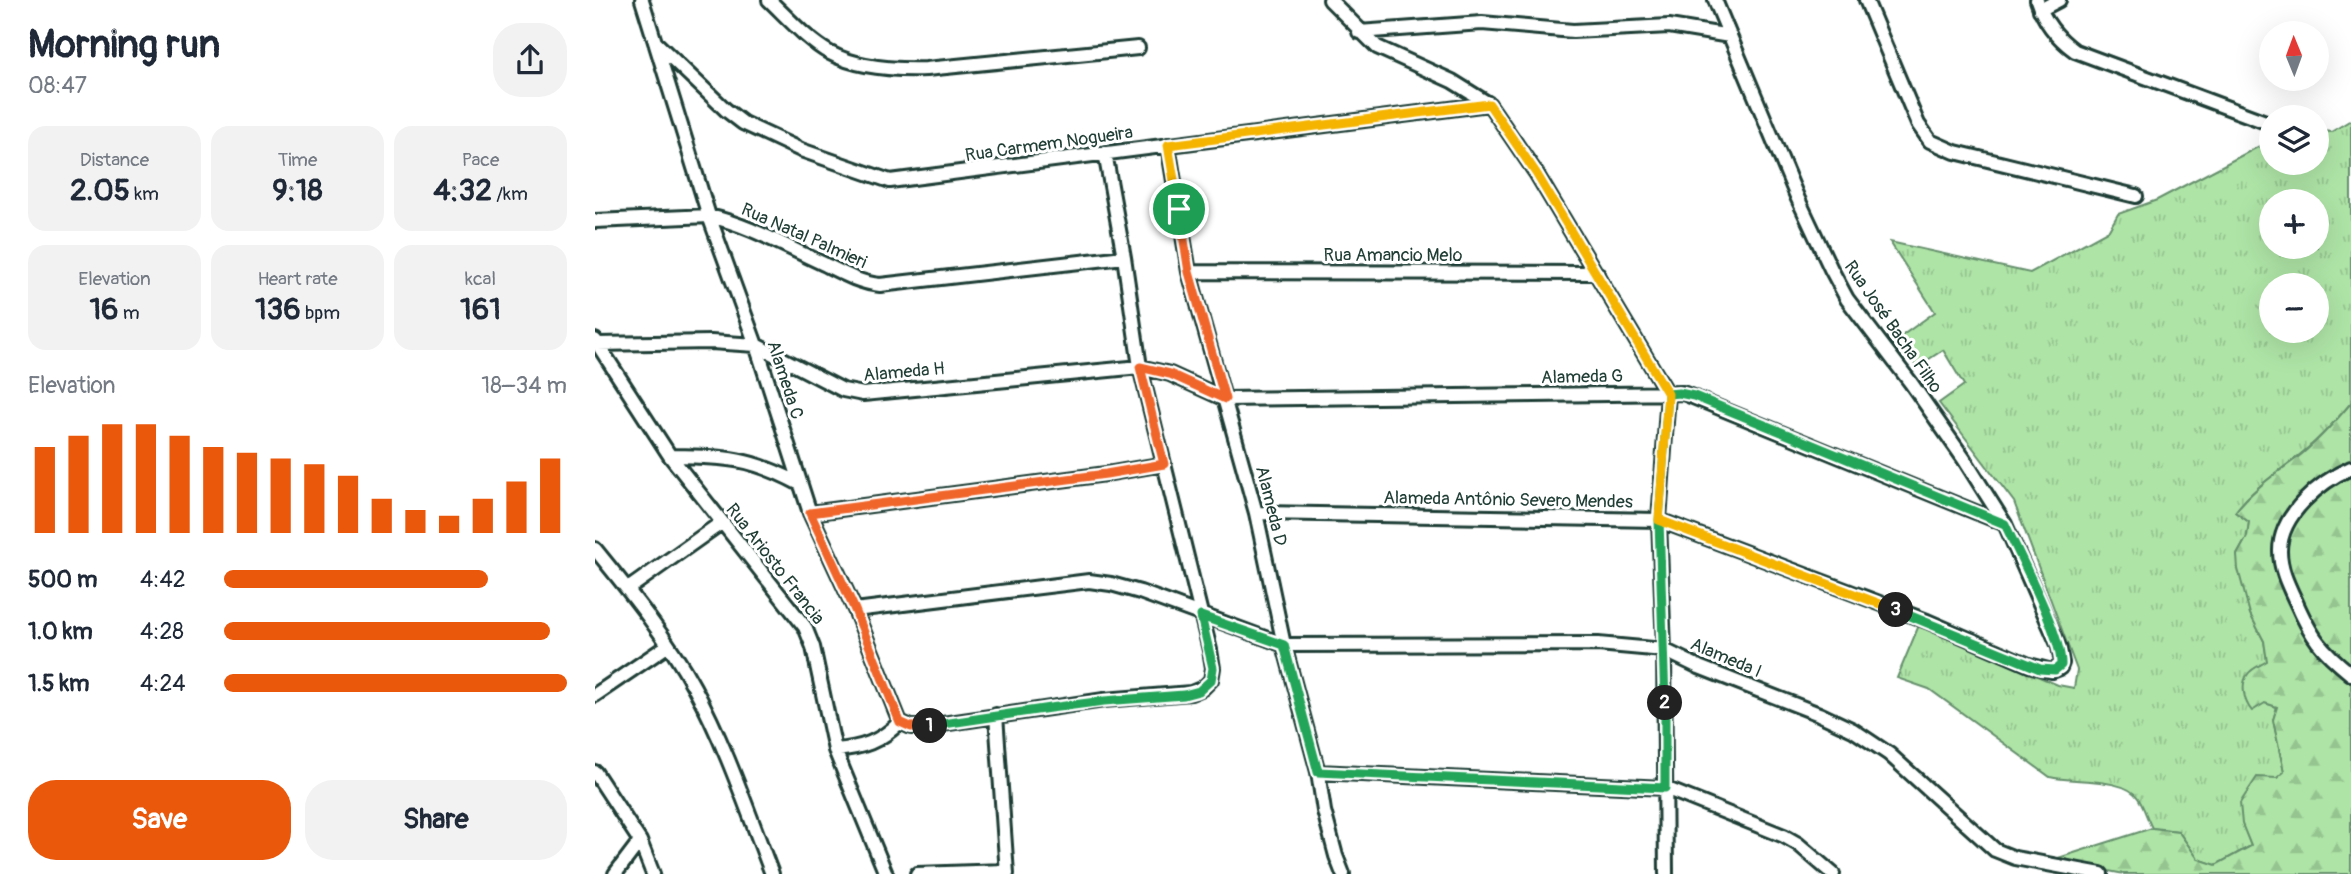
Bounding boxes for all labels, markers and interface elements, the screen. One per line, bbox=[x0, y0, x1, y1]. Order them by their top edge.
text: Morning run bbox=[28, 21, 220, 69]
north arrow bbox=[2259, 21, 2329, 91]
map controls bbox=[2259, 21, 2329, 343]
button: share bbox=[493, 23, 567, 97]
text: 08:47 bbox=[28, 71, 87, 100]
button: layers bbox=[2259, 105, 2329, 175]
street label: Rua Carmem Nogueira bbox=[964, 121, 1134, 167]
text: Distance bbox=[80, 148, 149, 172]
text: Time bbox=[278, 148, 317, 172]
text: Pace bbox=[462, 148, 499, 172]
text: 2.05 bbox=[70, 172, 130, 209]
text: 9:18 bbox=[272, 172, 323, 209]
text: 4:32 bbox=[433, 172, 492, 209]
pin bbox=[1149, 179, 1209, 239]
text: km bbox=[130, 182, 159, 206]
text: /km bbox=[492, 182, 528, 206]
button: + bbox=[2259, 189, 2329, 259]
icon: arrive bbox=[1160, 190, 1198, 228]
street label: Rua Natal Palmieri bbox=[738, 198, 870, 274]
street label: Rua Amancio Melo bbox=[1324, 244, 1463, 267]
street label: Rua José Bacha Filho bbox=[1839, 256, 1947, 398]
text: Elevation bbox=[78, 267, 151, 291]
text: Heart rate bbox=[257, 267, 338, 291]
text: kcal bbox=[465, 267, 496, 291]
button: − bbox=[2259, 273, 2329, 343]
text: 16 bbox=[89, 291, 119, 328]
text: 136 bbox=[255, 291, 301, 328]
text: 161 bbox=[460, 291, 501, 328]
text: m bbox=[119, 301, 140, 325]
text: bpm bbox=[301, 301, 340, 325]
street label: Alameda C bbox=[761, 338, 809, 422]
street label: Alameda H bbox=[862, 357, 946, 387]
street label: Alameda G bbox=[1541, 365, 1623, 389]
text: Elevation bbox=[28, 371, 116, 400]
text: 18–34 m bbox=[481, 371, 567, 400]
street label: Alameda D bbox=[1250, 464, 1292, 548]
street label: Alameda Antônio Severo Mendes bbox=[1383, 486, 1633, 514]
street label: Rua Ariosto Francia bbox=[720, 499, 830, 629]
text: 500 m bbox=[28, 565, 97, 594]
text: 4:42 bbox=[140, 565, 186, 594]
pin: 3 bbox=[1879, 592, 1913, 628]
text: 3 bbox=[1890, 597, 1901, 621]
text: 1.0 km bbox=[28, 617, 93, 646]
text: 4:28 bbox=[140, 617, 184, 646]
street label: Alameda I bbox=[1687, 633, 1765, 683]
text: 1.5 km bbox=[28, 669, 90, 698]
text: 4:24 bbox=[140, 669, 186, 698]
pin: 2 bbox=[1647, 686, 1683, 720]
text: 2 bbox=[1659, 690, 1670, 714]
pin: 1 bbox=[913, 708, 947, 744]
text: 1 bbox=[926, 713, 933, 737]
button: Save bbox=[28, 780, 291, 860]
button: Share bbox=[305, 780, 567, 860]

